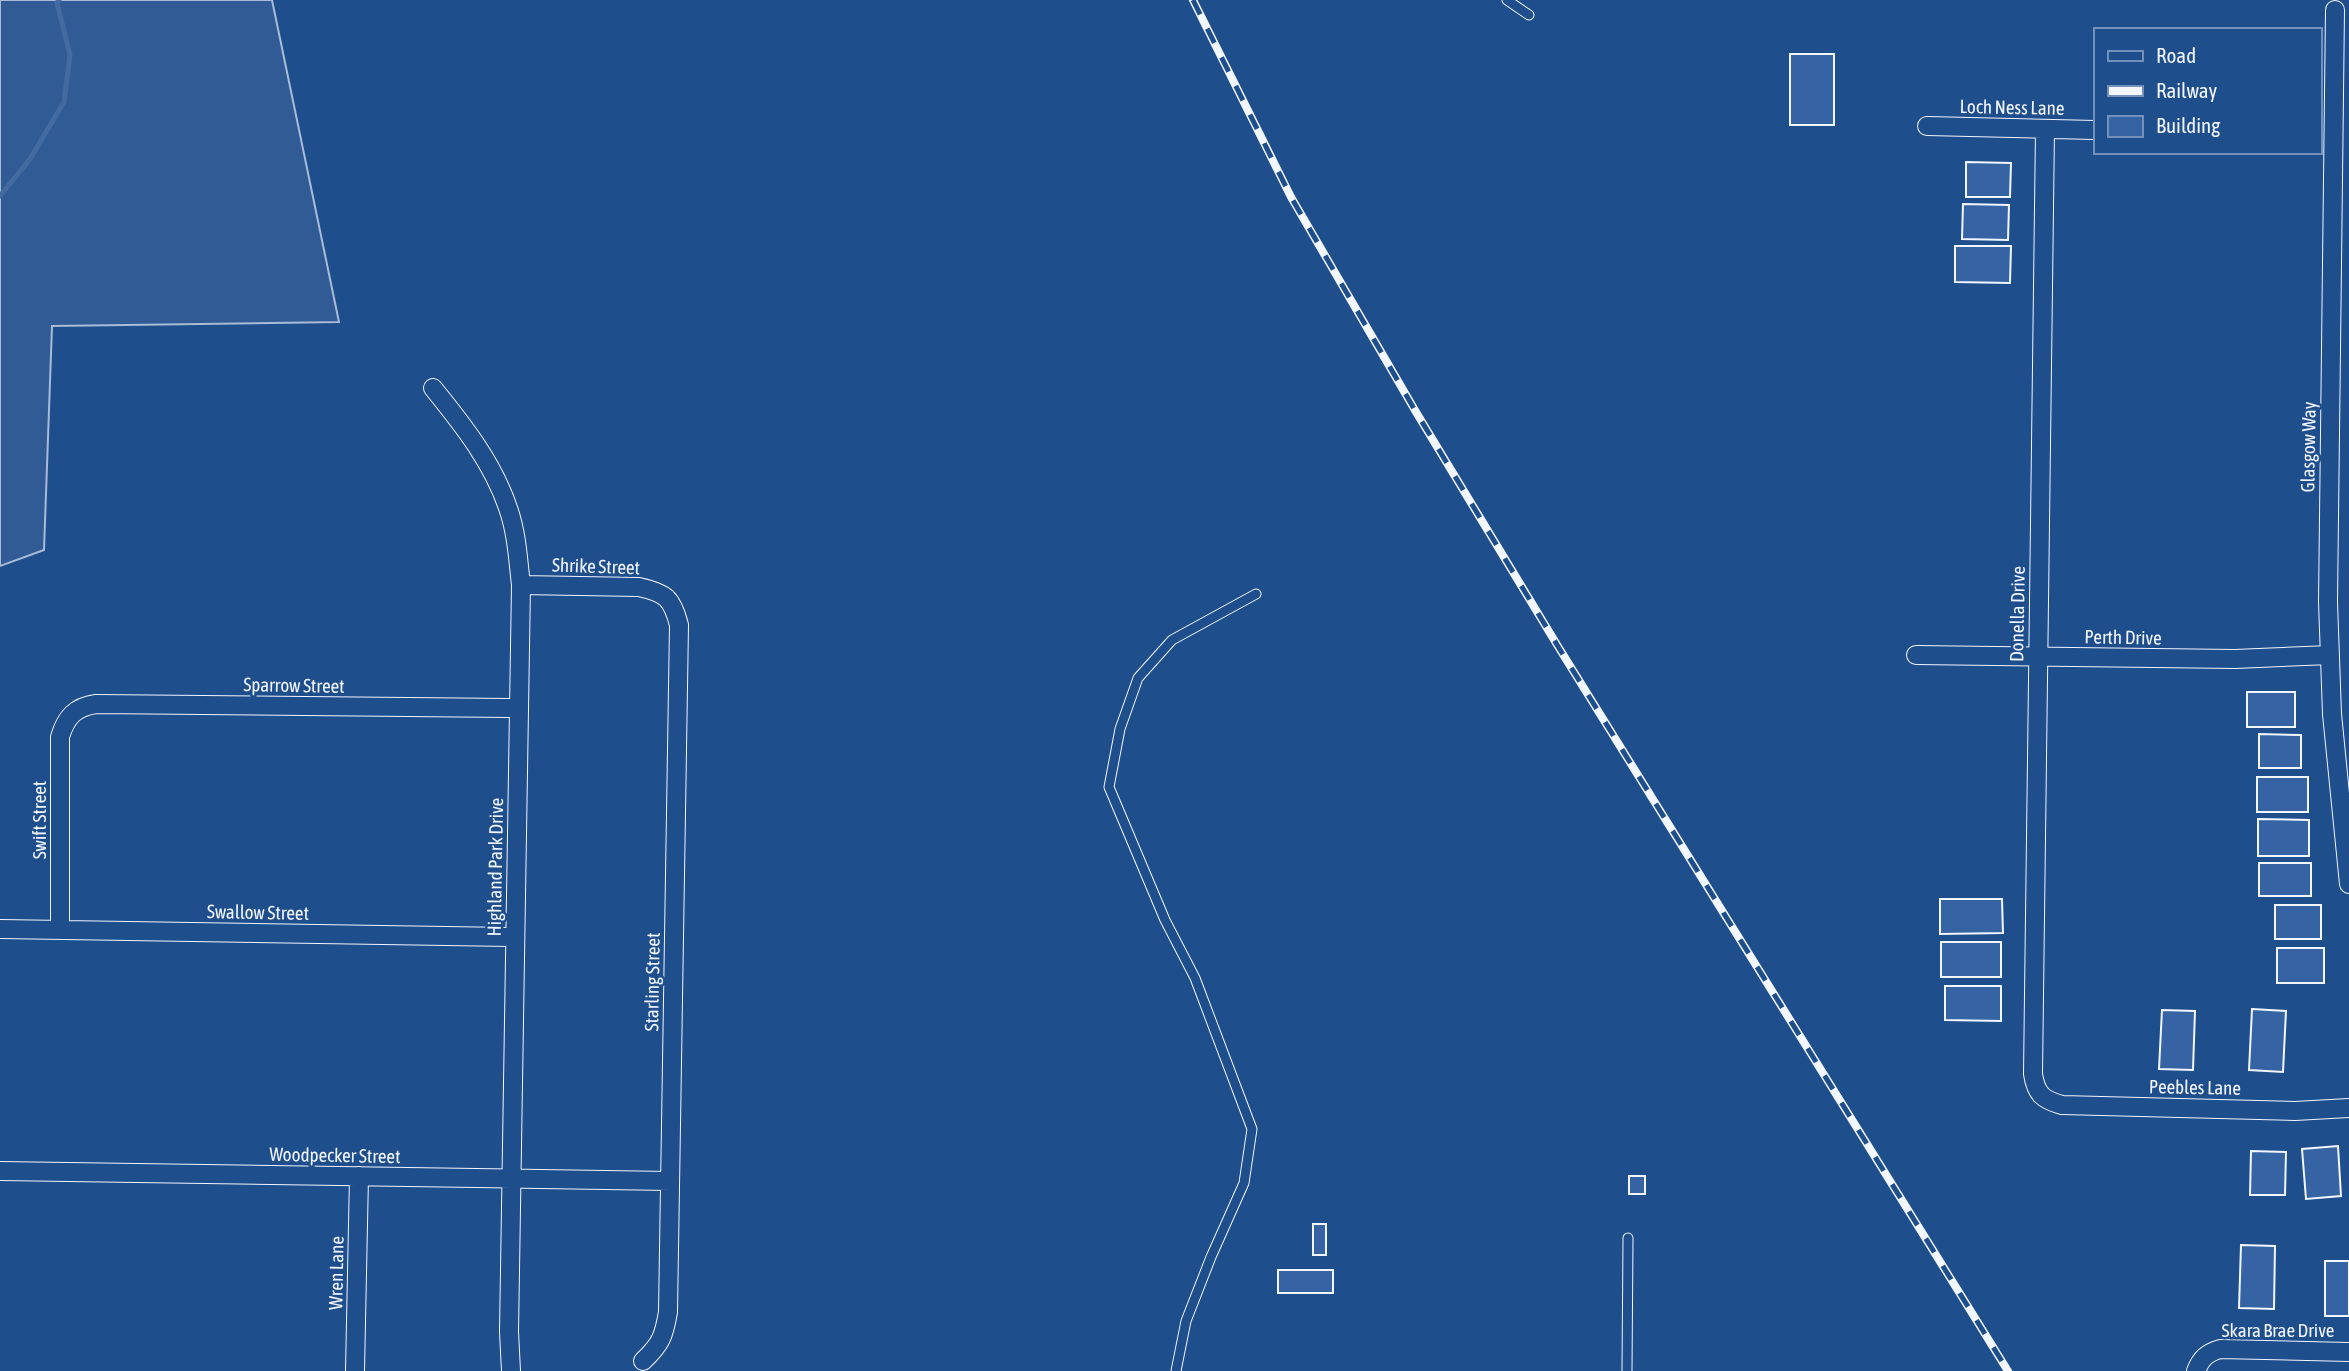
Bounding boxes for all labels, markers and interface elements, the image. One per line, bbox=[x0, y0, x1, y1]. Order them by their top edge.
legend bbox=[2094, 28, 2321, 154]
text: Road bbox=[2156, 43, 2196, 67]
text: Railway bbox=[2156, 78, 2218, 102]
street label: Loch Ness Lane bbox=[1959, 95, 2065, 119]
text: Building bbox=[2156, 113, 2220, 137]
street label: Glasgow Way bbox=[2296, 401, 2320, 493]
street label: Shrike Street bbox=[552, 553, 640, 579]
street label: Donella Drive bbox=[2005, 566, 2029, 662]
street label: Perth Drive bbox=[2084, 625, 2162, 649]
street label: Sparrow Street bbox=[243, 673, 345, 697]
street label: Swift Street bbox=[28, 781, 50, 859]
street label: Highland Park Drive bbox=[483, 797, 507, 937]
street label: Swallow Street bbox=[207, 900, 309, 924]
street label: Starling Street bbox=[640, 932, 664, 1032]
street label: Peebles Lane bbox=[2149, 1075, 2241, 1099]
street label: Woodpecker Street bbox=[269, 1143, 401, 1167]
street label: Wren Lane bbox=[324, 1236, 348, 1310]
street label: Skara Brae Drive bbox=[2221, 1319, 2335, 1341]

